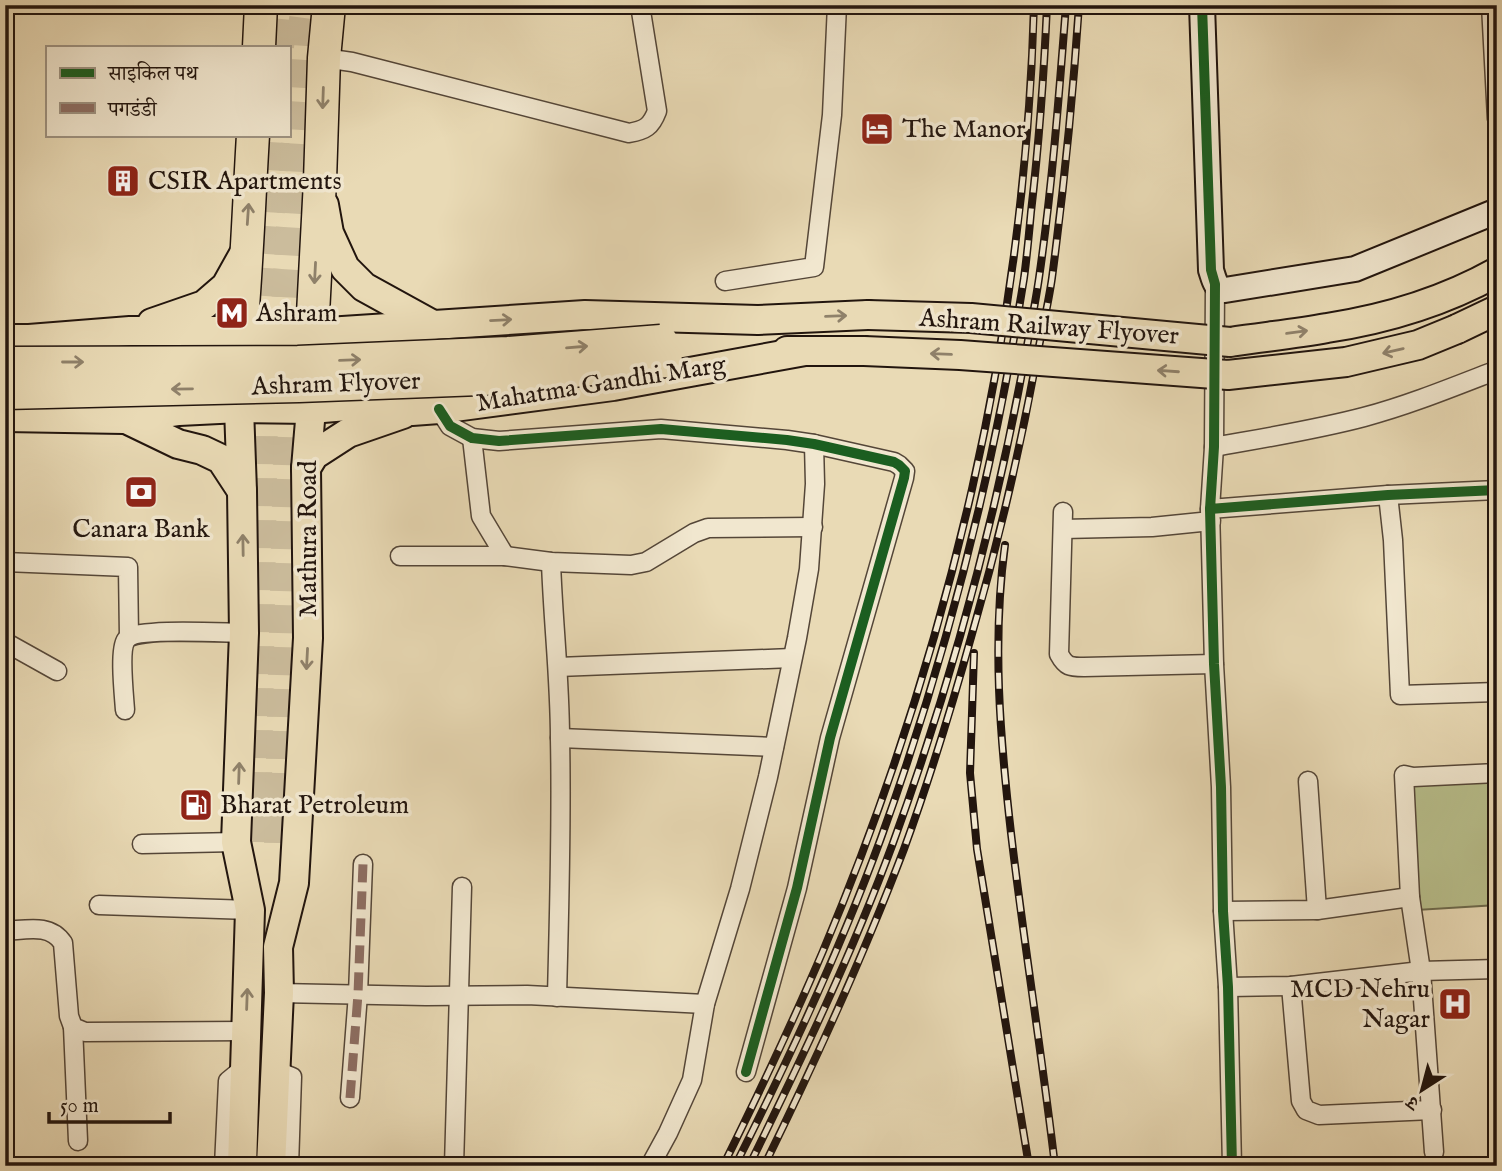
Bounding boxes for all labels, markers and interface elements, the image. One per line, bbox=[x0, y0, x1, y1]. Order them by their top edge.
legend bbox=[46, 46, 290, 136]
text: साइकिल पथ bbox=[107, 61, 200, 88]
one-way arrow bbox=[316, 86, 329, 109]
text: पगडंडी bbox=[107, 97, 158, 124]
hotel icon: The Manor bbox=[858, 110, 896, 148]
place label: The Manor bbox=[902, 113, 1026, 146]
building icon: CSIR Apartments bbox=[104, 162, 142, 200]
place label: CSIR Apartments bbox=[148, 165, 342, 198]
one-way arrow bbox=[242, 203, 255, 225]
one-way arrow bbox=[308, 262, 321, 284]
metro station icon: Ashram bbox=[213, 294, 251, 332]
place label: Ashram bbox=[255, 297, 337, 330]
street label: Ashram Railway Flyover bbox=[917, 301, 1180, 353]
one-way arrow bbox=[824, 310, 847, 323]
one-way arrow bbox=[489, 314, 512, 327]
one-way arrow bbox=[1285, 326, 1308, 339]
one-way arrow bbox=[565, 340, 588, 353]
one-way arrow bbox=[1382, 345, 1405, 358]
one-way arrow bbox=[930, 347, 953, 360]
street label: Mahatma Gandhi Marg bbox=[474, 348, 729, 420]
one-way arrow bbox=[338, 353, 361, 366]
one-way arrow bbox=[62, 355, 85, 369]
one-way arrow bbox=[1157, 364, 1180, 377]
street label: Ashram Flyover bbox=[250, 365, 422, 403]
one-way arrow bbox=[171, 382, 194, 395]
street label: Mathura Road bbox=[292, 460, 325, 618]
bank icon: Canara Bank bbox=[122, 473, 160, 511]
place label: Canara Bank bbox=[72, 513, 211, 546]
one-way arrow bbox=[236, 534, 250, 557]
one-way arrow bbox=[300, 647, 313, 670]
one-way arrow bbox=[232, 762, 245, 785]
fuel station icon: Bharat Petroleum bbox=[177, 786, 215, 824]
place label: Bharat Petroleum bbox=[220, 789, 409, 822]
place label: MCD Nehru Nagar bbox=[1290, 973, 1430, 1036]
hospital icon: MCD Nehru Nagar bbox=[1436, 985, 1474, 1023]
one-way arrow bbox=[241, 987, 254, 1010]
north arrow bbox=[1386, 1056, 1456, 1126]
scale bar bbox=[49, 1080, 170, 1124]
text: उ bbox=[1401, 1089, 1426, 1116]
text: 50 m bbox=[60, 1093, 99, 1120]

